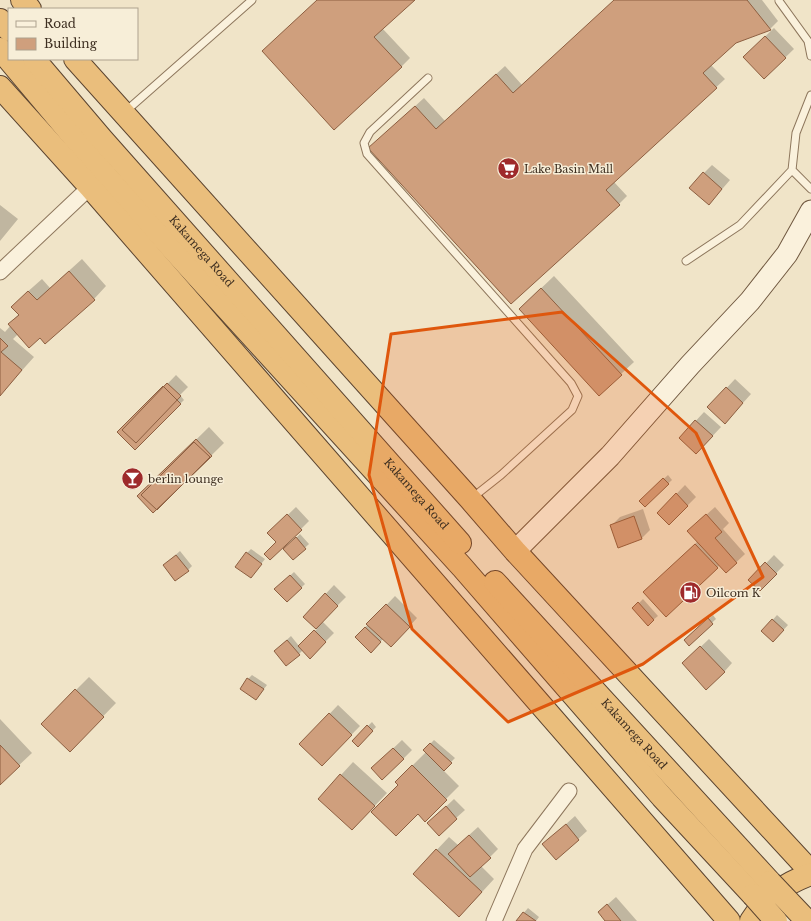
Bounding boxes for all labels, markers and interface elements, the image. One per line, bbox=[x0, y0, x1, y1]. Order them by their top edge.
legend bbox=[8, 8, 138, 60]
text: Road bbox=[44, 16, 76, 31]
text: Building bbox=[44, 36, 98, 51]
supermarket icon: Lake Basin Mall bbox=[495, 156, 521, 182]
place label: Lake Basin Mall bbox=[524, 162, 614, 176]
street label: Kakamega Road bbox=[166, 213, 237, 290]
street label: Kakamega Road bbox=[381, 455, 452, 533]
bar icon: berlin lounge bbox=[120, 466, 146, 492]
place label: berlin lounge bbox=[147, 472, 223, 486]
fuel station icon: Oilcom K bbox=[678, 580, 704, 606]
place label: Oilcom K bbox=[706, 586, 761, 600]
street label: Kakamega Road bbox=[598, 696, 670, 772]

